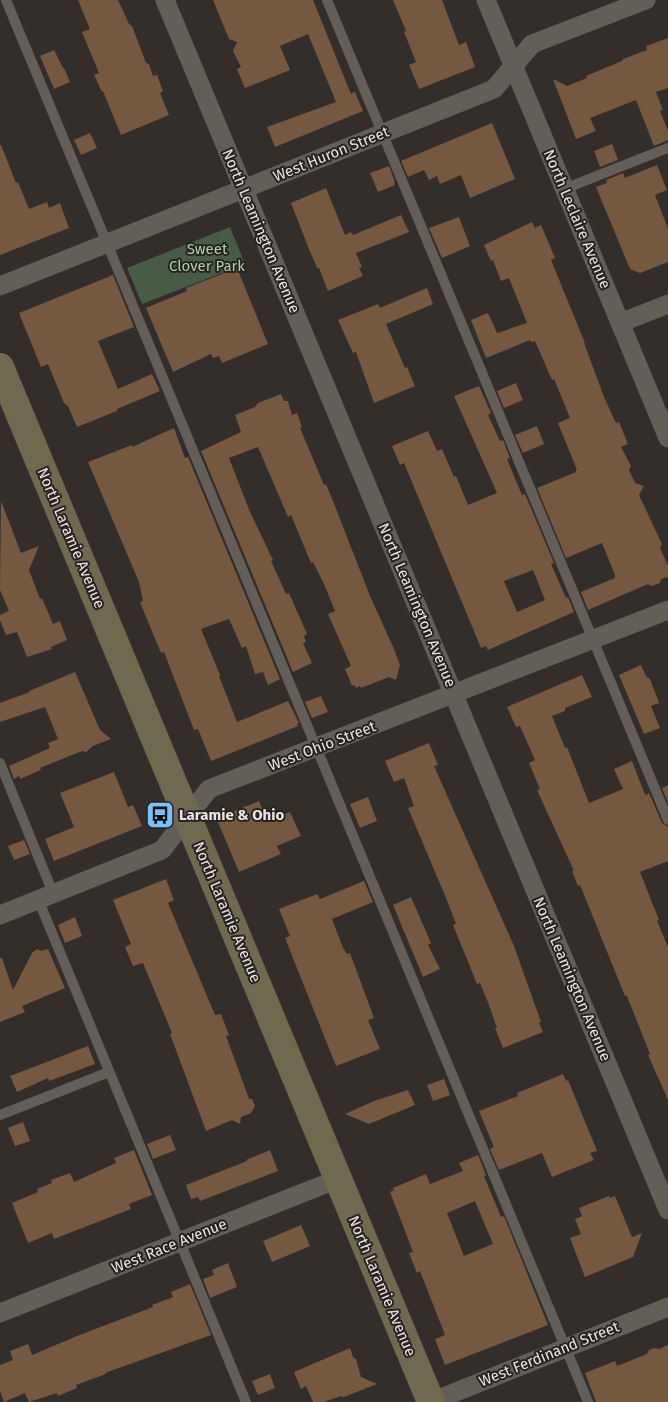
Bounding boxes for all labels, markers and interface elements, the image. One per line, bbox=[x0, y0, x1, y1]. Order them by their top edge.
street label: West Huron Street bbox=[270, 122, 392, 185]
street label: North Leamington Avenue bbox=[218, 146, 304, 316]
street label: North Leclaire Avenue bbox=[540, 147, 614, 291]
park label: Sweet Clover Park bbox=[169, 240, 245, 275]
street label: North Laramie Avenue bbox=[33, 465, 109, 611]
street label: North Leamington Avenue bbox=[374, 520, 460, 690]
street label: West Ohio Street bbox=[266, 717, 379, 775]
bus stop icon: Laramie & Ohio bbox=[145, 800, 175, 830]
place label: Laramie & Ohio bbox=[179, 806, 284, 824]
street label: North Laramie Avenue bbox=[189, 839, 265, 985]
street label: North Leamington Avenue bbox=[529, 894, 615, 1064]
street label: North Laramie Avenue bbox=[344, 1213, 420, 1359]
street label: West Race Avenue bbox=[109, 1215, 229, 1277]
street label: West Ferdinand Street bbox=[476, 1317, 622, 1390]

